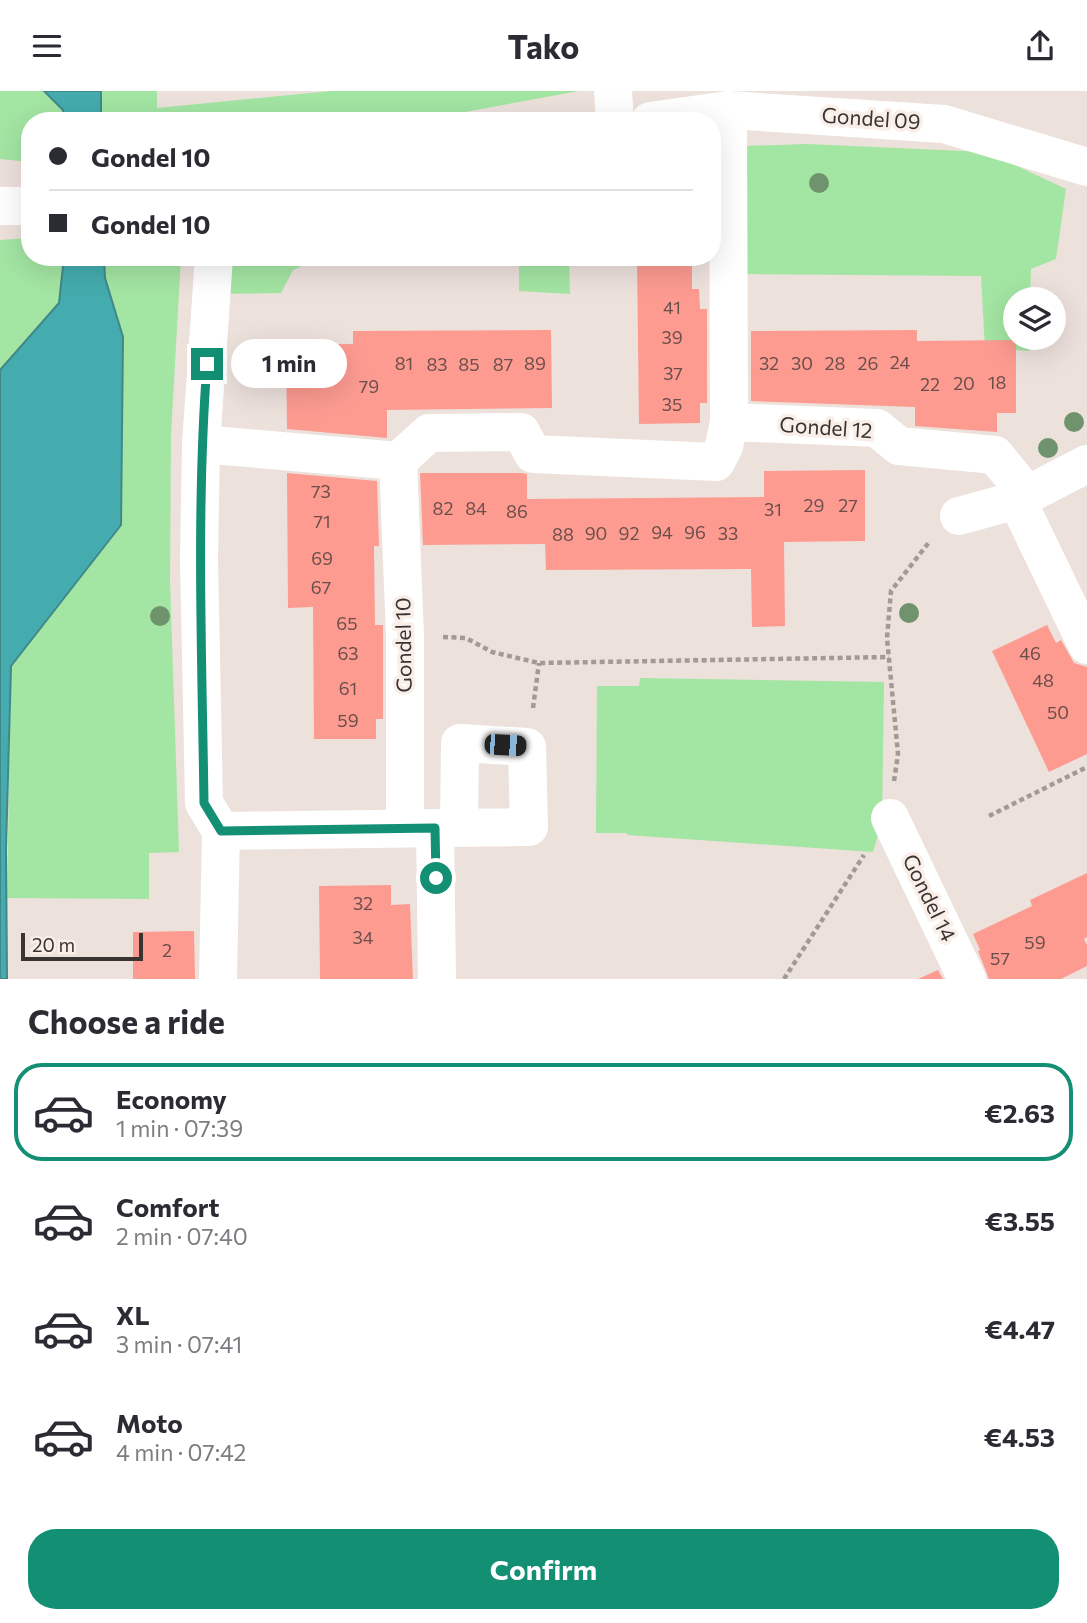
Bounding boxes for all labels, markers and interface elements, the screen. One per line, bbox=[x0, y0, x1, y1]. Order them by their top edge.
text: Tako bbox=[508, 26, 579, 66]
icon: menu bbox=[28, 27, 66, 65]
icon: share bbox=[1021, 27, 1059, 65]
street label: Gondel 09 bbox=[821, 102, 921, 133]
text: Gondel 10 bbox=[91, 141, 211, 172]
text: Gondel 10 bbox=[91, 208, 211, 239]
map controls bbox=[1003, 287, 1066, 350]
button: layers bbox=[1003, 287, 1066, 350]
house number: 41 bbox=[663, 296, 681, 318]
house number: 39 bbox=[661, 326, 683, 348]
callout: 1 min bbox=[232, 339, 347, 389]
route end bbox=[191, 348, 223, 380]
text: 1 min bbox=[262, 349, 316, 377]
house number: 24 bbox=[890, 351, 910, 373]
house number: 81 bbox=[395, 352, 413, 374]
house number: 89 bbox=[524, 352, 546, 374]
house number: 32 bbox=[759, 352, 779, 374]
house number: 30 bbox=[791, 352, 813, 374]
house number: 28 bbox=[825, 352, 846, 374]
house number: 26 bbox=[858, 352, 878, 374]
house number: 83 bbox=[426, 353, 448, 375]
house number: 85 bbox=[458, 353, 480, 375]
house number: 87 bbox=[493, 353, 513, 375]
house number: 37 bbox=[663, 362, 683, 384]
house number: 18 bbox=[988, 371, 1006, 393]
house number: 20 bbox=[953, 372, 975, 394]
house number: 22 bbox=[920, 373, 940, 395]
house number: 79 bbox=[359, 375, 379, 397]
house number: 35 bbox=[662, 393, 682, 415]
street label: Gondel 12 bbox=[779, 411, 873, 442]
house number: 73 bbox=[311, 480, 331, 502]
house number: 29 bbox=[804, 494, 824, 516]
house number: 27 bbox=[838, 494, 858, 516]
house number: 82 bbox=[433, 497, 453, 519]
house number: 84 bbox=[465, 497, 487, 519]
house number: 31 bbox=[764, 498, 782, 520]
house number: 86 bbox=[506, 500, 528, 522]
house number: 71 bbox=[313, 510, 331, 532]
house number: 94 bbox=[651, 521, 673, 543]
house number: 96 bbox=[684, 521, 706, 543]
house number: 90 bbox=[585, 522, 607, 544]
house number: 92 bbox=[619, 522, 639, 544]
house number: 33 bbox=[718, 522, 738, 544]
house number: 88 bbox=[552, 523, 574, 545]
house number: 69 bbox=[311, 547, 333, 569]
house number: 67 bbox=[311, 576, 331, 598]
street label: Gondel 10 bbox=[389, 597, 416, 693]
house number: 65 bbox=[336, 612, 358, 634]
house number: 63 bbox=[337, 642, 359, 664]
house number: 46 bbox=[1019, 642, 1041, 664]
house number: 48 bbox=[1032, 669, 1054, 691]
house number: 61 bbox=[339, 677, 357, 699]
house number: 50 bbox=[1047, 701, 1069, 723]
house number: 59 bbox=[337, 709, 359, 731]
car bbox=[484, 733, 527, 757]
street label: Gondel 14 bbox=[898, 850, 962, 945]
route start bbox=[420, 862, 452, 894]
house number: 32 bbox=[353, 892, 373, 914]
house number: 34 bbox=[352, 926, 374, 948]
scale bar bbox=[21, 930, 144, 962]
house number: 59 bbox=[1024, 931, 1046, 953]
text: 20 m bbox=[32, 933, 75, 956]
house number: 2 bbox=[162, 939, 172, 961]
house number: 57 bbox=[990, 947, 1010, 969]
text: Choose a ride bbox=[28, 1001, 225, 1041]
icon: car bbox=[32, 1081, 95, 1144]
text: Economy bbox=[116, 1083, 227, 1114]
text: €2.63 bbox=[984, 1097, 1055, 1128]
text: 1 min · 07:39 bbox=[116, 1114, 243, 1142]
icon: car bbox=[32, 1189, 95, 1252]
text: Comfort bbox=[116, 1191, 219, 1222]
text: €3.55 bbox=[985, 1205, 1055, 1236]
text: 2 min · 07:40 bbox=[116, 1222, 248, 1250]
icon: car bbox=[32, 1297, 95, 1360]
text: XL bbox=[116, 1299, 150, 1330]
text: €4.47 bbox=[984, 1313, 1055, 1344]
text: 3 min · 07:41 bbox=[116, 1330, 242, 1358]
icon: car bbox=[32, 1405, 95, 1468]
text: Moto bbox=[116, 1407, 183, 1438]
text: €4.53 bbox=[984, 1421, 1055, 1452]
text: 4 min · 07:42 bbox=[116, 1438, 246, 1466]
button: Confirm bbox=[28, 1529, 1059, 1609]

